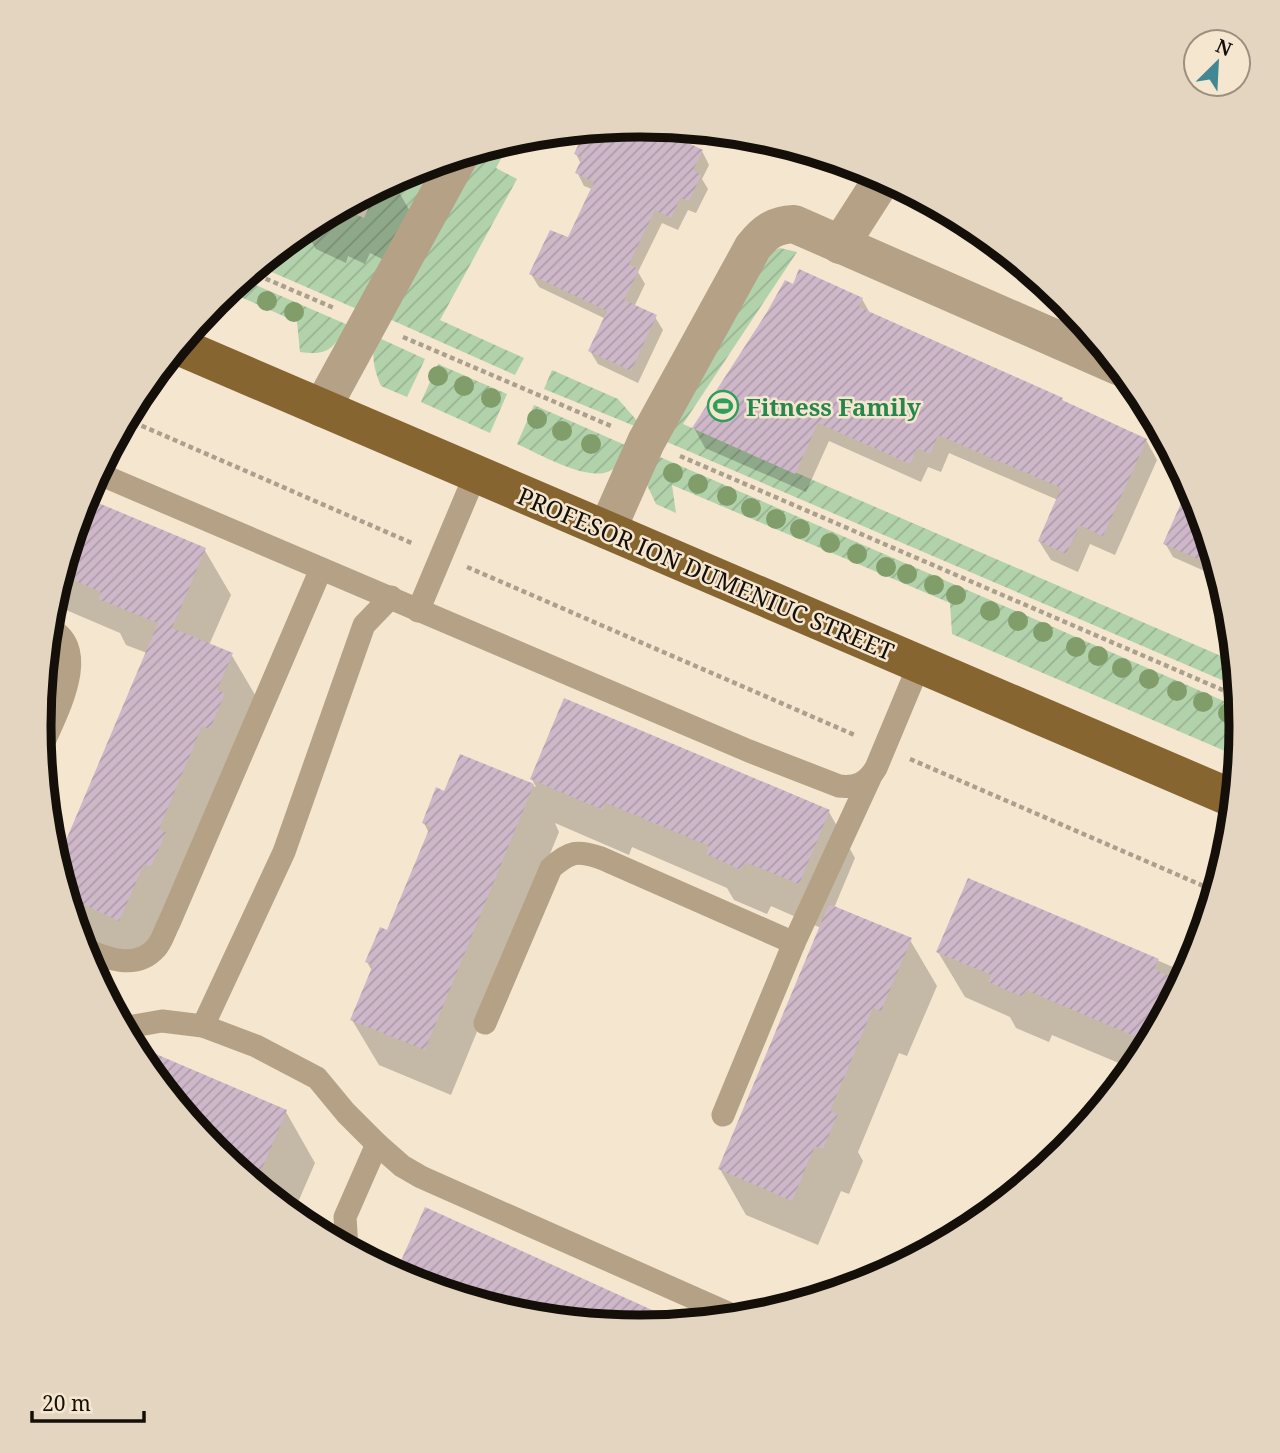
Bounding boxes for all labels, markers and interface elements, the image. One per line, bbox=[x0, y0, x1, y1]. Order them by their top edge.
north arrow bbox=[1182, 28, 1252, 98]
text: N bbox=[1212, 33, 1236, 62]
sports icon: Fitness Family bbox=[706, 389, 740, 423]
place label: Fitness Family bbox=[746, 390, 921, 423]
street label: PROFESOR ION DUMENIUC STREET bbox=[513, 479, 899, 668]
scale bar bbox=[32, 1380, 144, 1424]
text: 20 m bbox=[42, 1389, 91, 1417]

